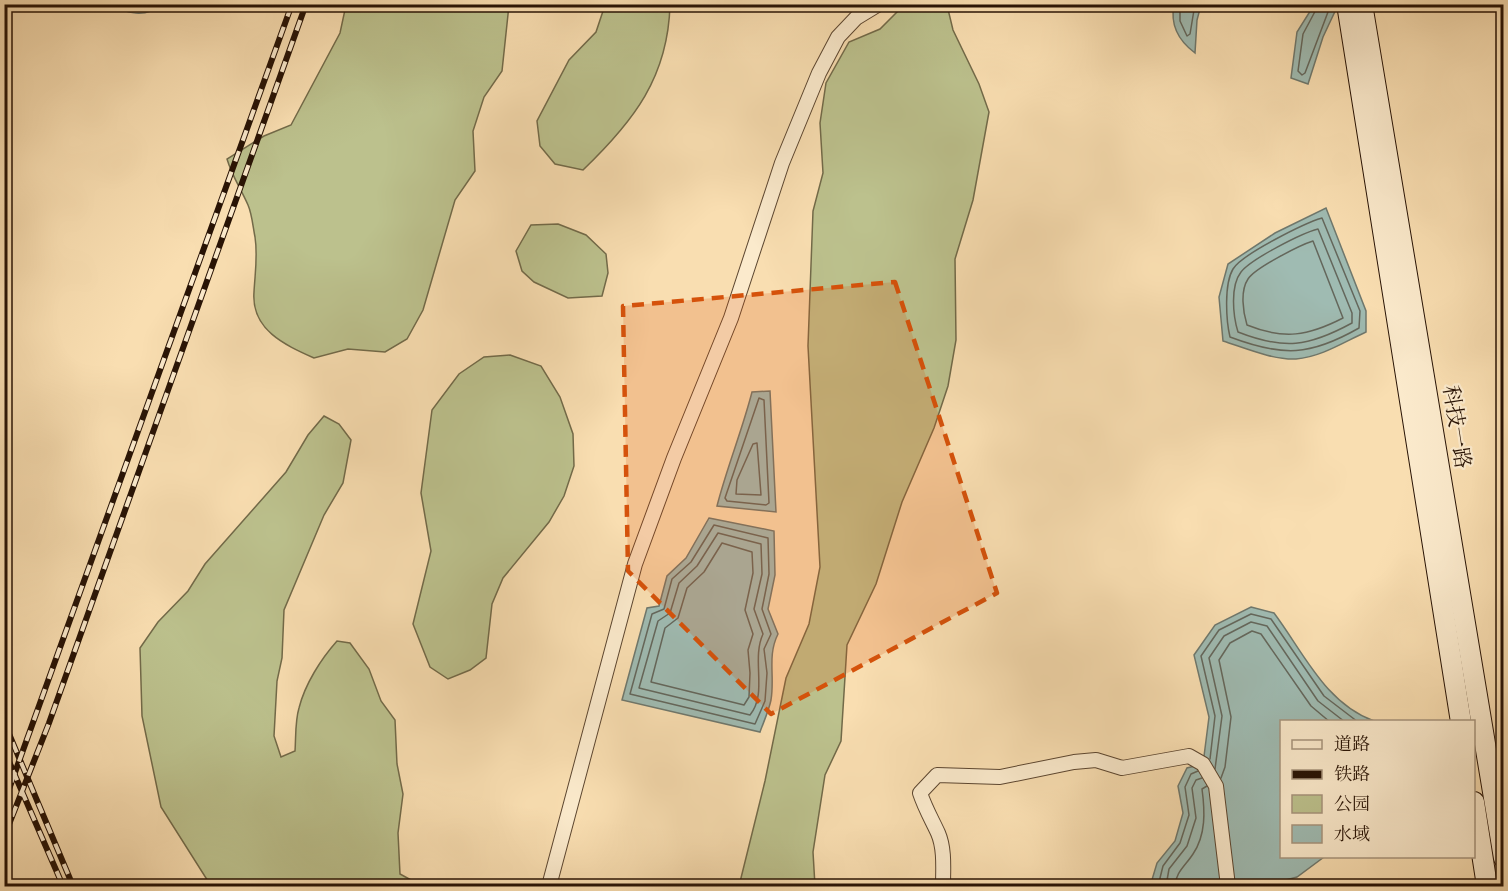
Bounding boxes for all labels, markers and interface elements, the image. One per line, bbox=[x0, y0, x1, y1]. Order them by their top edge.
street label: 科技一路 bbox=[1435, 383, 1476, 471]
legend bbox=[1280, 720, 1475, 858]
text: 道路 bbox=[1334, 733, 1370, 758]
text: 铁路 bbox=[1334, 763, 1370, 788]
text: 公园 bbox=[1334, 793, 1370, 818]
text: 水域 bbox=[1334, 823, 1370, 848]

